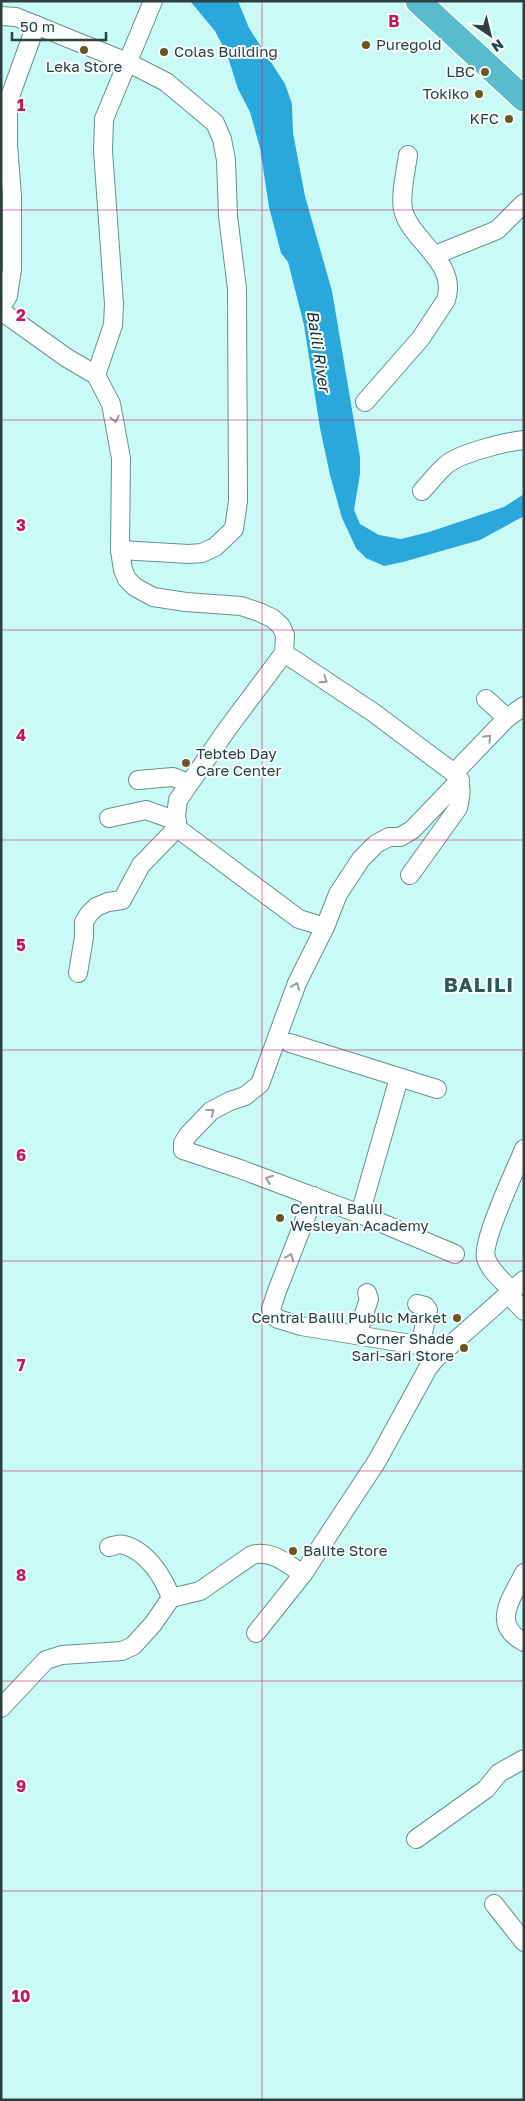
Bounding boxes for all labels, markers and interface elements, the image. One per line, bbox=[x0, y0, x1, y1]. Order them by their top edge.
scale bar bbox=[12, 10, 106, 42]
north arrow bbox=[465, 10, 515, 60]
text: B bbox=[388, 11, 400, 31]
text: 50 m bbox=[20, 17, 55, 35]
place label: Puregold bbox=[376, 35, 441, 53]
text: N bbox=[489, 36, 507, 56]
marker: Puregold bbox=[360, 39, 372, 51]
place label: Colas Building bbox=[174, 42, 278, 60]
marker: Leka Store bbox=[78, 44, 90, 56]
marker: Colas Building bbox=[158, 46, 170, 58]
place label: Leka Store bbox=[46, 57, 122, 75]
place label: LBC bbox=[446, 62, 475, 80]
marker: LBC bbox=[479, 66, 491, 78]
place label: Tokiko bbox=[422, 84, 469, 102]
marker: Tokiko bbox=[473, 88, 485, 100]
text: 1 bbox=[17, 95, 25, 115]
place label: KFC bbox=[470, 109, 499, 127]
marker: KFC bbox=[503, 113, 515, 125]
text: 2 bbox=[16, 305, 26, 325]
water label: Balili River bbox=[303, 309, 336, 396]
one-way arrow bbox=[109, 415, 120, 424]
text: 3 bbox=[16, 515, 26, 535]
one-way arrow bbox=[318, 674, 328, 683]
text: 4 bbox=[16, 725, 26, 745]
one-way arrow bbox=[482, 735, 491, 744]
place label: Tebteb Day Care Center bbox=[196, 744, 282, 779]
marker: Tebteb Day Care Center bbox=[180, 757, 192, 769]
text: 5 bbox=[16, 935, 26, 955]
district label: BALILI bbox=[444, 972, 514, 996]
one-way arrow bbox=[290, 982, 300, 991]
one-way arrow bbox=[205, 1109, 214, 1118]
text: 6 bbox=[16, 1145, 26, 1165]
one-way arrow bbox=[265, 1175, 273, 1185]
place label: Central Balili Wesleyan Academy bbox=[290, 1199, 429, 1234]
marker: Central Balili Wesleyan Academy bbox=[274, 1212, 286, 1224]
one-way arrow bbox=[284, 1254, 294, 1262]
place label: Central Balili Public Market bbox=[251, 1308, 447, 1326]
marker: Central Balili Public Market bbox=[451, 1312, 463, 1324]
place label: Corner Shade Sari-sari Store bbox=[352, 1329, 454, 1364]
marker: Corner Shade Sari-sari Store bbox=[458, 1342, 470, 1354]
text: 7 bbox=[17, 1355, 26, 1375]
place label: Balite Store bbox=[303, 1541, 388, 1559]
marker: Balite Store bbox=[287, 1545, 299, 1557]
text: 8 bbox=[16, 1565, 26, 1585]
text: 9 bbox=[16, 1776, 26, 1796]
text: 10 bbox=[12, 1986, 30, 2006]

